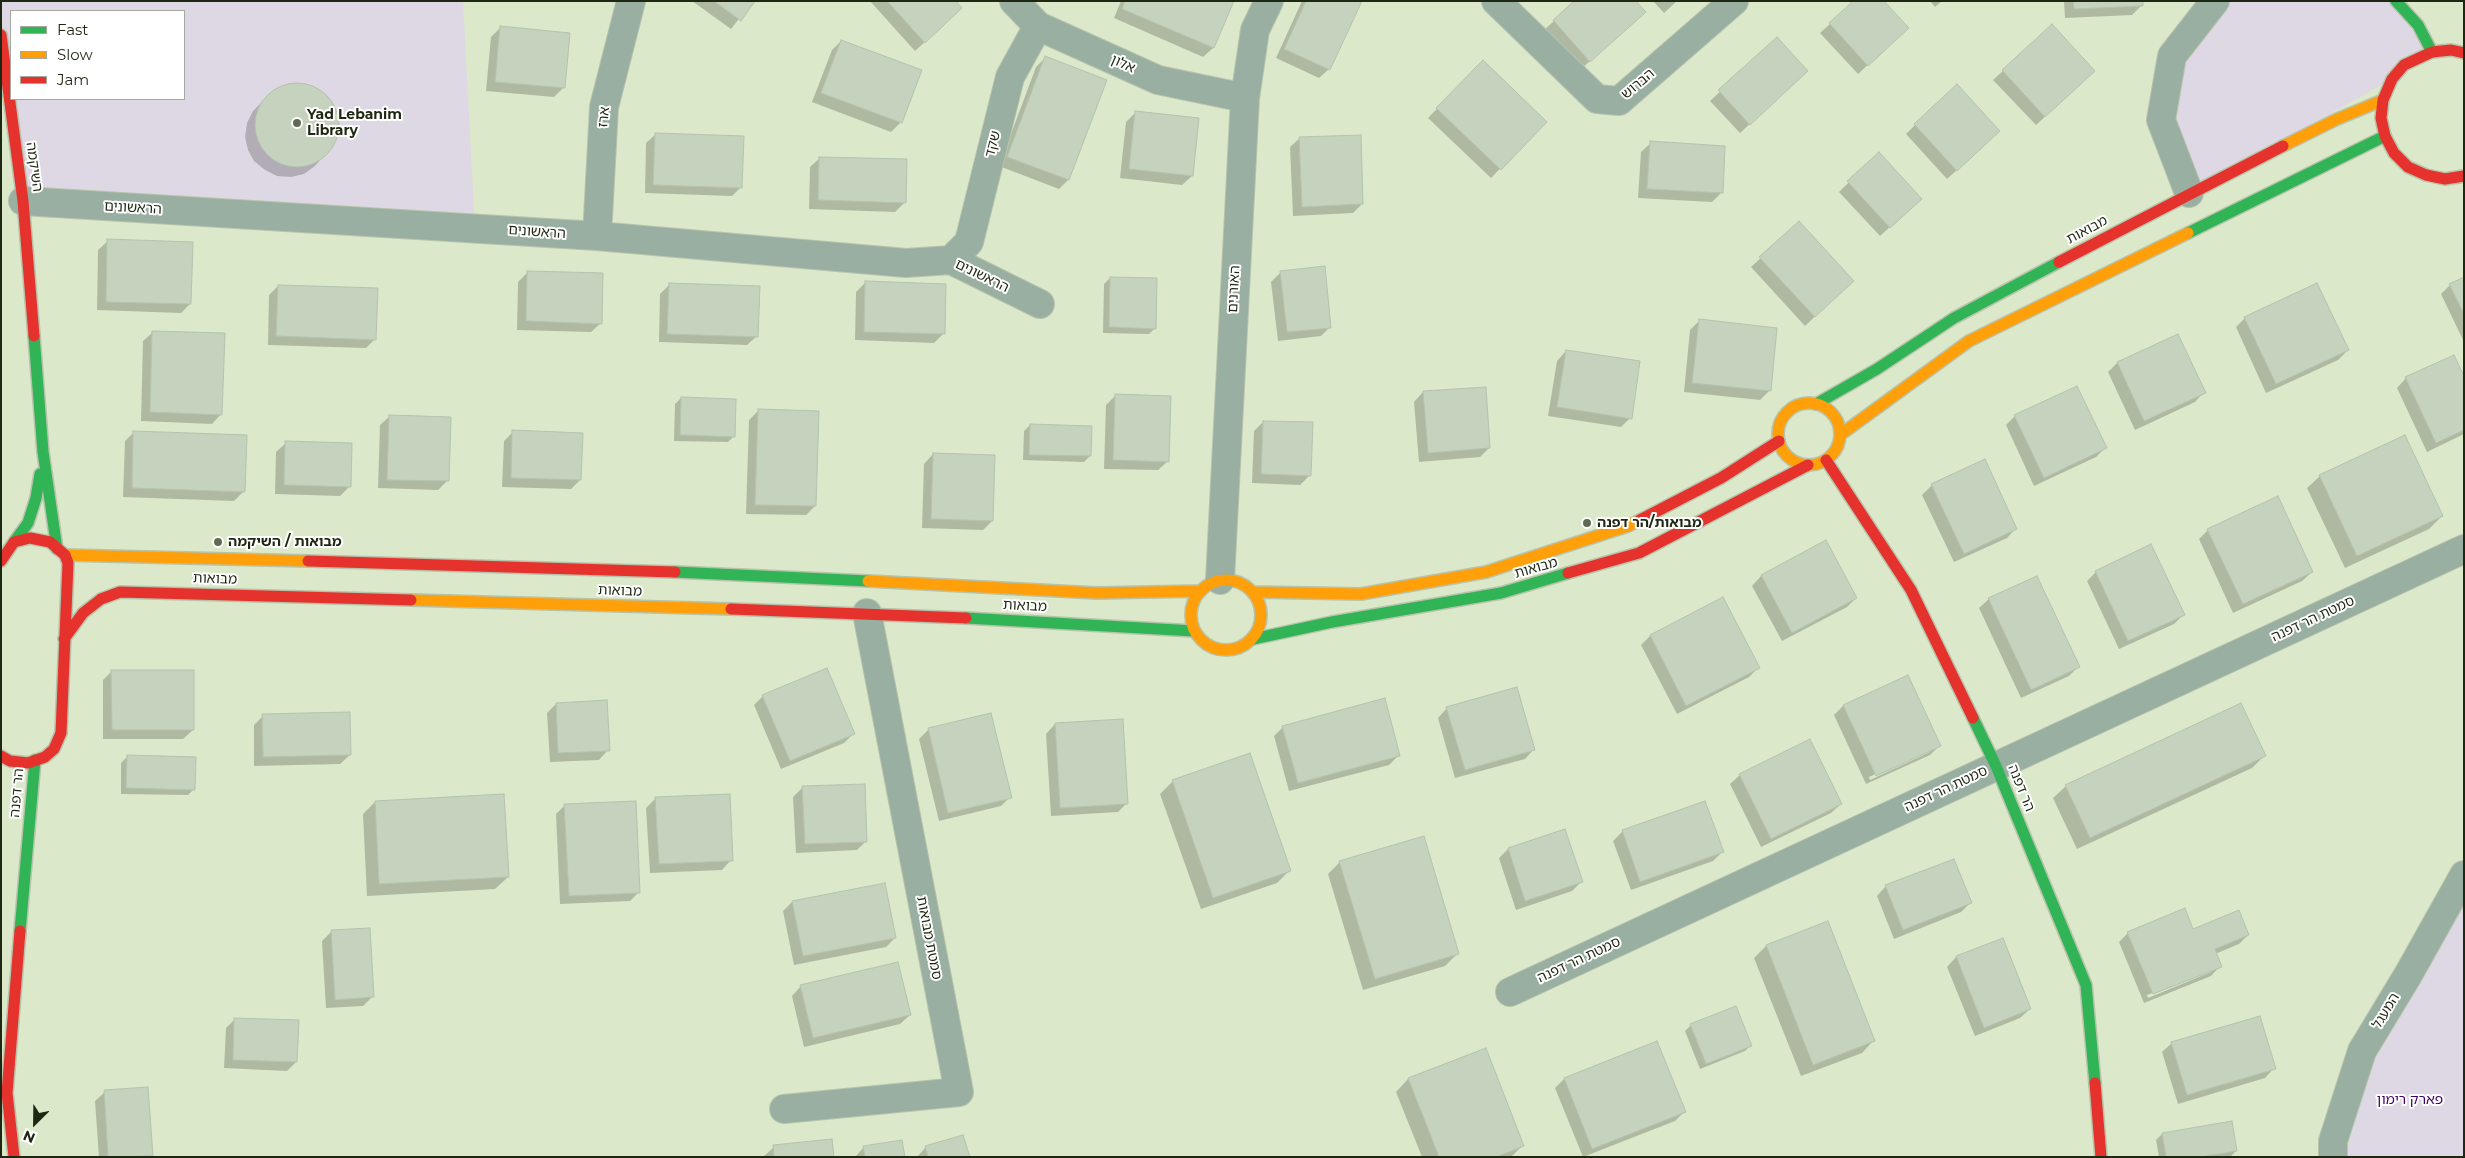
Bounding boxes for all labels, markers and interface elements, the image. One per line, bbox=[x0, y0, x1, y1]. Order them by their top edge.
legend bbox=[10, 10, 185, 100]
text: Fast bbox=[57, 20, 88, 39]
text: Slow bbox=[57, 45, 93, 64]
street label: אלון bbox=[1108, 51, 1138, 77]
street label: הברוש bbox=[1618, 65, 1658, 103]
text: Jam bbox=[57, 70, 89, 89]
street label: ארז bbox=[595, 106, 613, 128]
place label: Yad Lebanim Library bbox=[307, 107, 402, 140]
marker: Yad Lebanim Library bbox=[291, 117, 303, 129]
street label: שקד bbox=[982, 129, 1004, 159]
street label: השיקמה bbox=[22, 141, 46, 193]
street label: הראשונים bbox=[104, 198, 162, 218]
street label: מבואות bbox=[2064, 212, 2110, 248]
street label: הראשונים bbox=[508, 222, 566, 242]
street label: הראשונים bbox=[952, 256, 1012, 296]
street label: האורנים bbox=[1224, 265, 1244, 313]
place label: מבואות/הר דפנה bbox=[1597, 515, 1702, 531]
marker: מבואות/הר דפנה bbox=[1581, 517, 1593, 529]
place label: מבואות / השיקמה bbox=[228, 534, 342, 550]
marker: מבואות / השיקמה bbox=[212, 536, 224, 548]
street label: מבואות bbox=[1512, 554, 1560, 582]
street label: מבואות bbox=[193, 570, 237, 588]
street label: מבואות bbox=[598, 582, 642, 600]
street label: סמטת הר דפנה bbox=[2269, 592, 2357, 646]
street label: מבואות bbox=[1003, 596, 1047, 616]
street label: סמטת הר דפנה bbox=[1902, 762, 1990, 816]
street label: הר דפנה bbox=[2004, 762, 2038, 814]
street label: הר דפנה bbox=[6, 768, 28, 818]
street label: סמטת מבואות bbox=[913, 895, 945, 981]
street label: סמטת הר דפנה bbox=[1535, 933, 1623, 987]
street label: המעגל bbox=[2369, 990, 2403, 1032]
park label: פארק רימון bbox=[2377, 1092, 2443, 1108]
north arrow bbox=[10, 1098, 60, 1148]
text: N bbox=[20, 1126, 38, 1147]

